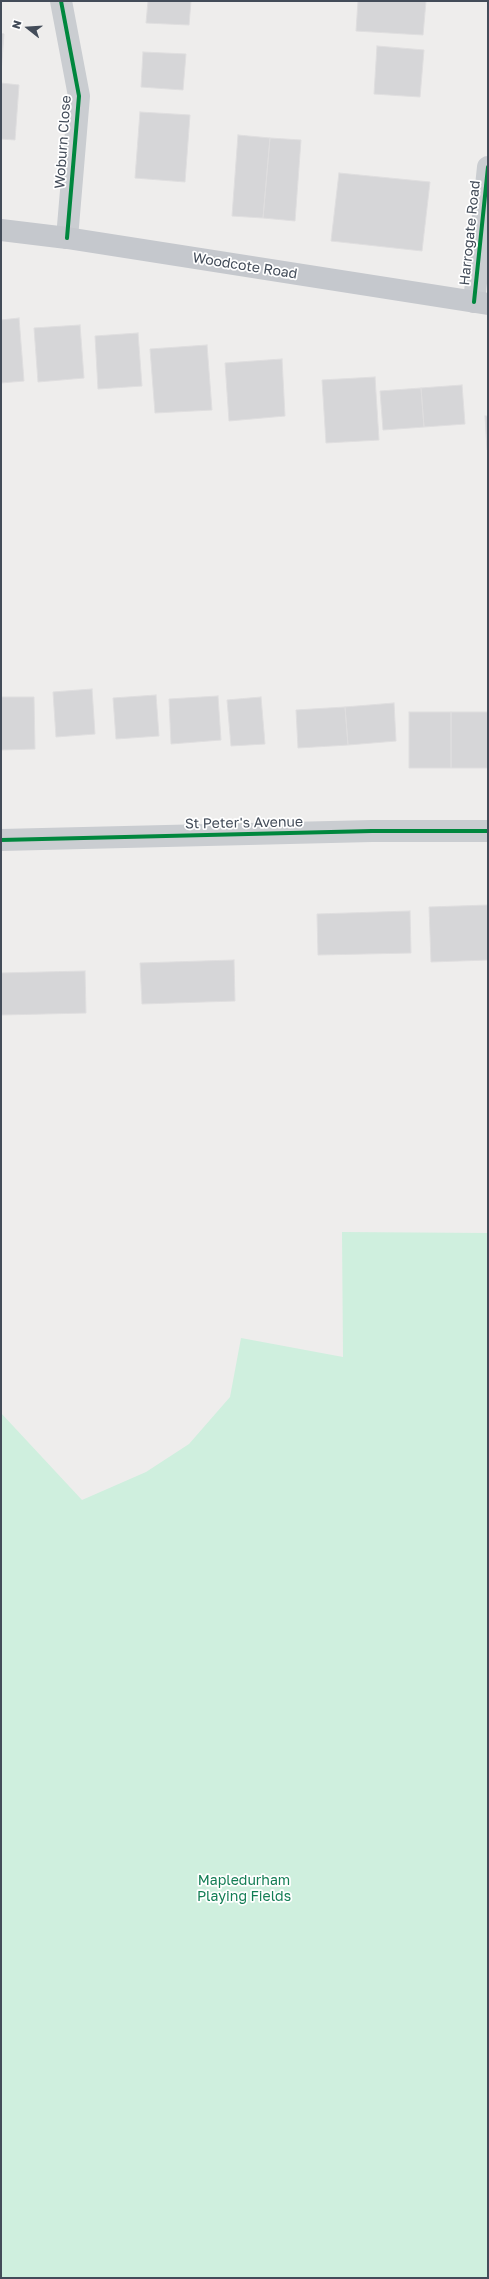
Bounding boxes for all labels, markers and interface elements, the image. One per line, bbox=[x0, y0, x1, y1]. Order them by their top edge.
north arrow bbox=[8, 8, 48, 48]
text: N bbox=[9, 18, 23, 30]
street label: Woburn Close bbox=[51, 95, 75, 189]
street label: Harrogate Road bbox=[456, 180, 484, 286]
street label: Woodcote Road bbox=[191, 249, 299, 283]
street label: St Peter's Avenue bbox=[185, 814, 303, 832]
park label: Mapledurham Playing Fields bbox=[197, 1873, 291, 1906]

